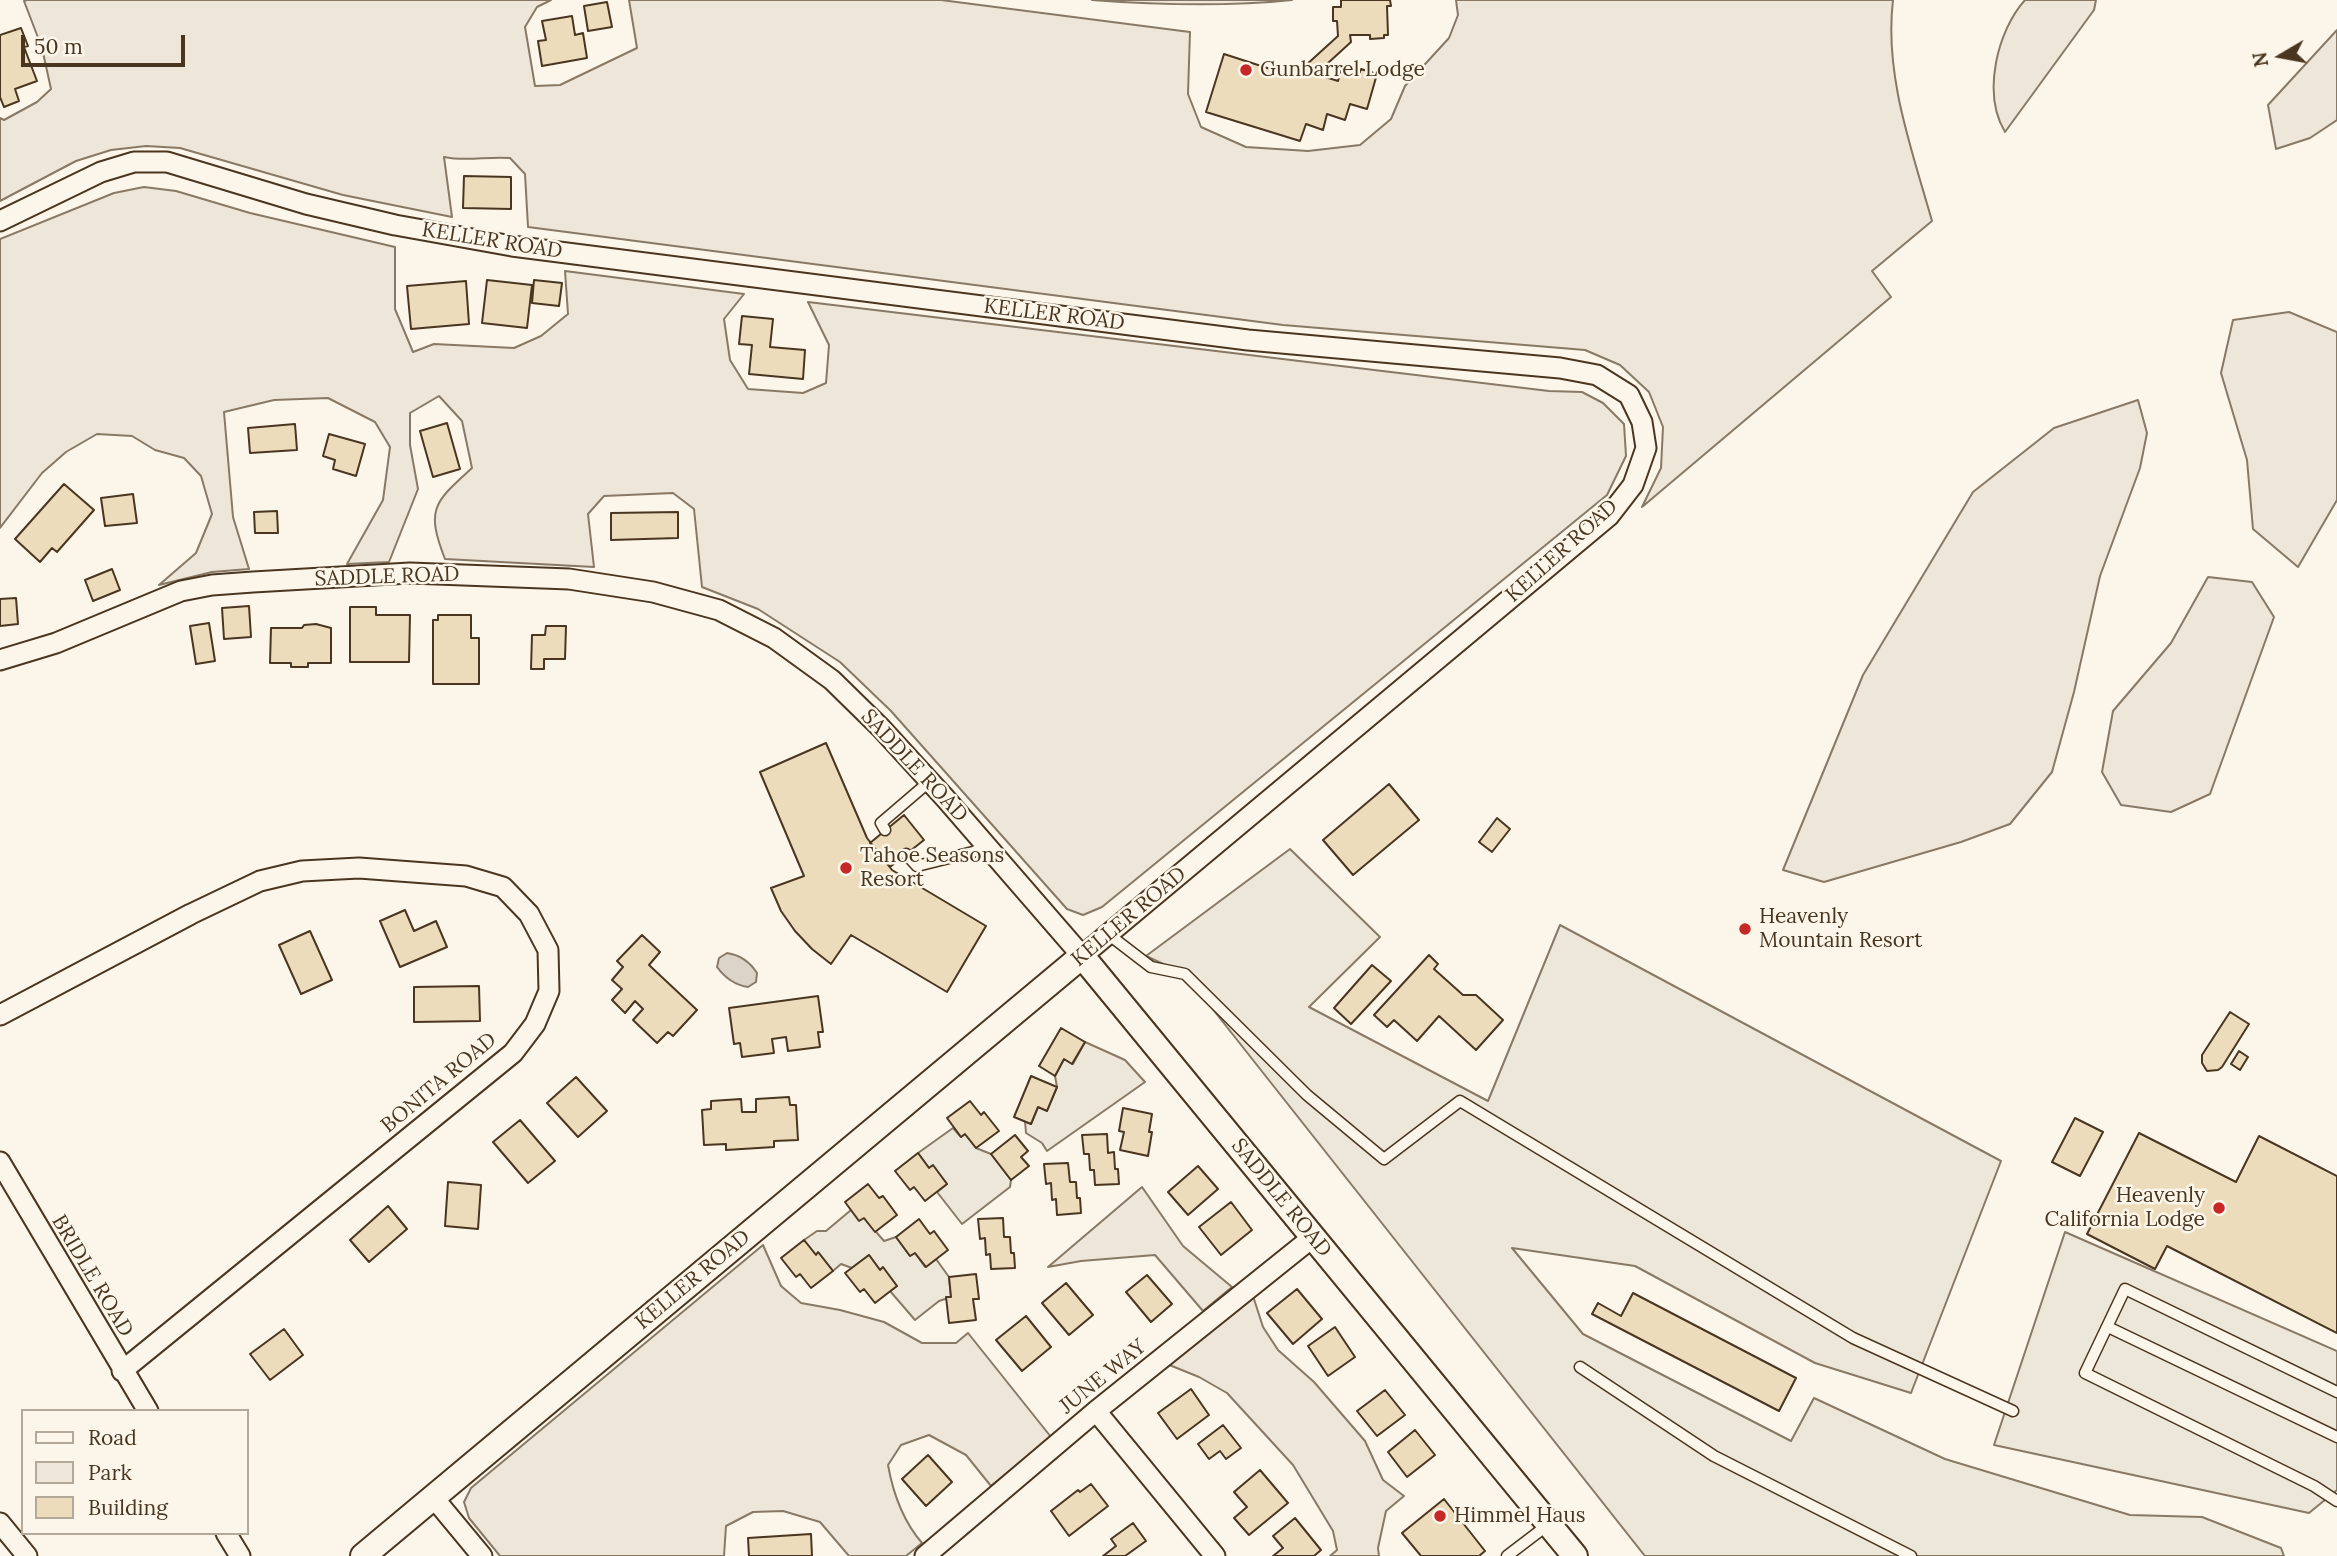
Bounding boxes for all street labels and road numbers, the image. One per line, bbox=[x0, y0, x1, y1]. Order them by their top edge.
street label: KELLER ROAD bbox=[420, 217, 564, 265]
street label: KELLER ROAD bbox=[982, 294, 1126, 336]
street label: KELLER ROAD bbox=[1501, 494, 1623, 608]
street label: SADDLE ROAD bbox=[314, 562, 460, 592]
street label: SADDLE ROAD bbox=[855, 704, 973, 828]
street label: KELLER ROAD bbox=[1067, 862, 1191, 972]
street label: BONITA ROAD bbox=[376, 1028, 502, 1138]
street label: SADDLE ROAD bbox=[1226, 1134, 1336, 1262]
street label: BRIDLE ROAD bbox=[46, 1211, 138, 1341]
street label: KELLER ROAD bbox=[631, 1225, 755, 1335]
street label: JUNE WAY bbox=[1055, 1335, 1151, 1419]

